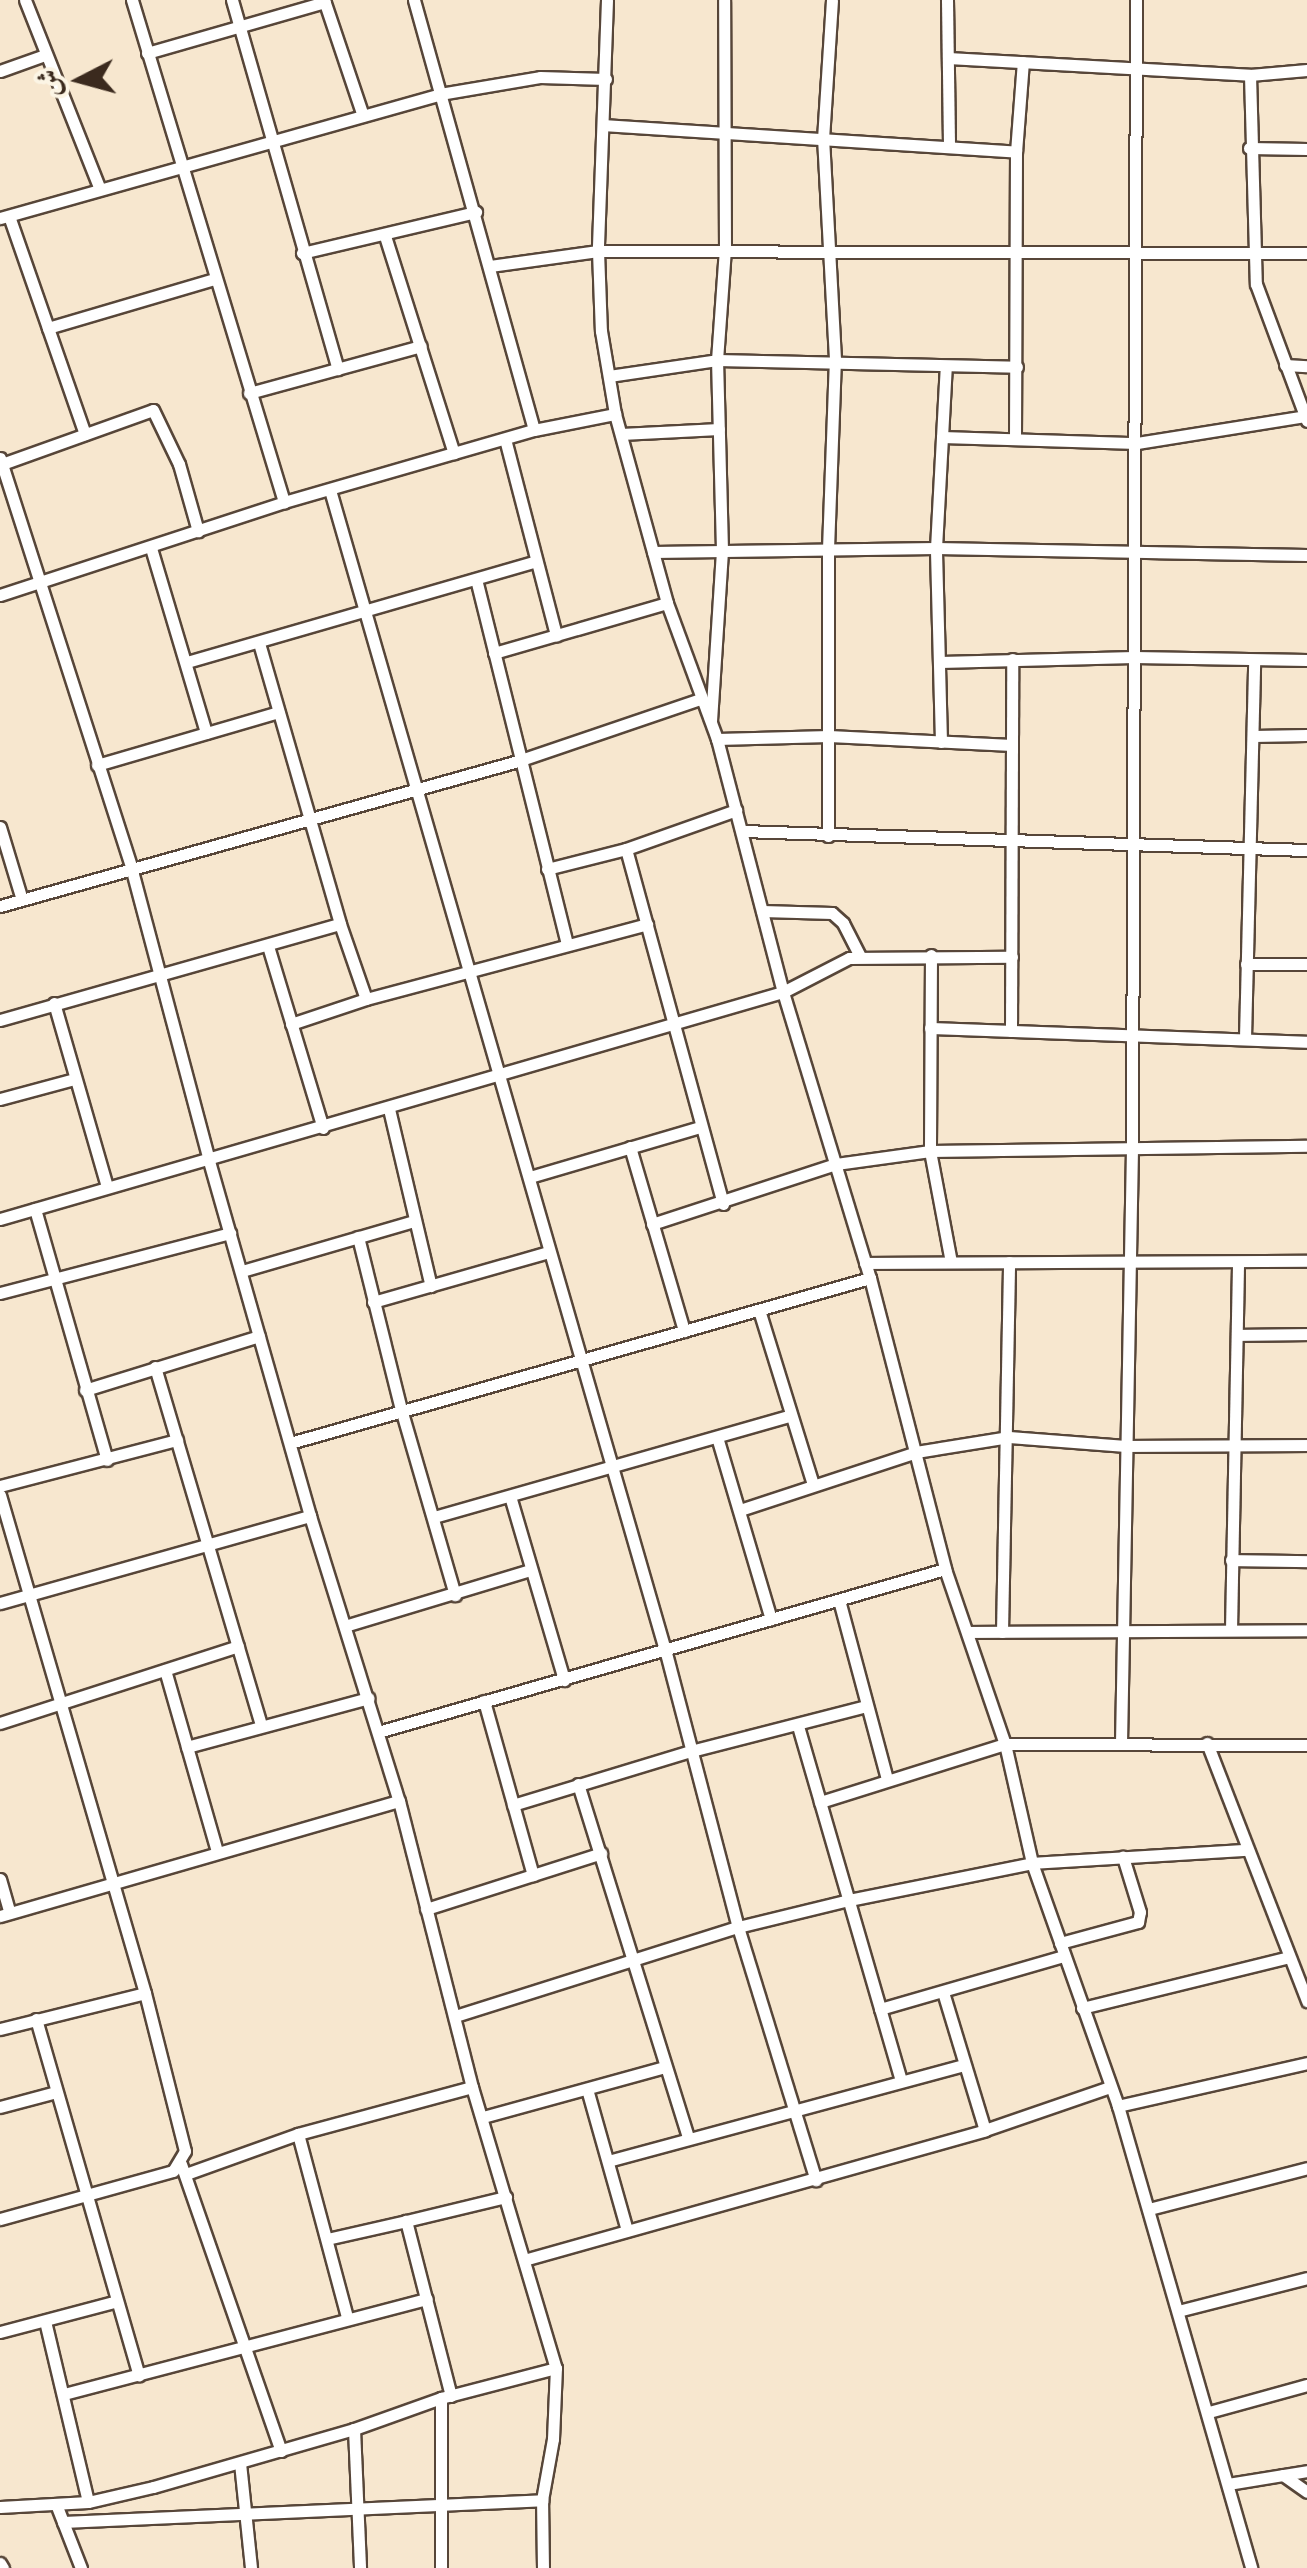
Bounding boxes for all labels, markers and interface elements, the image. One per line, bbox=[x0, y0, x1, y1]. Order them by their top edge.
north arrow bbox=[30, 30, 130, 130]
text: ش bbox=[31, 68, 69, 99]

